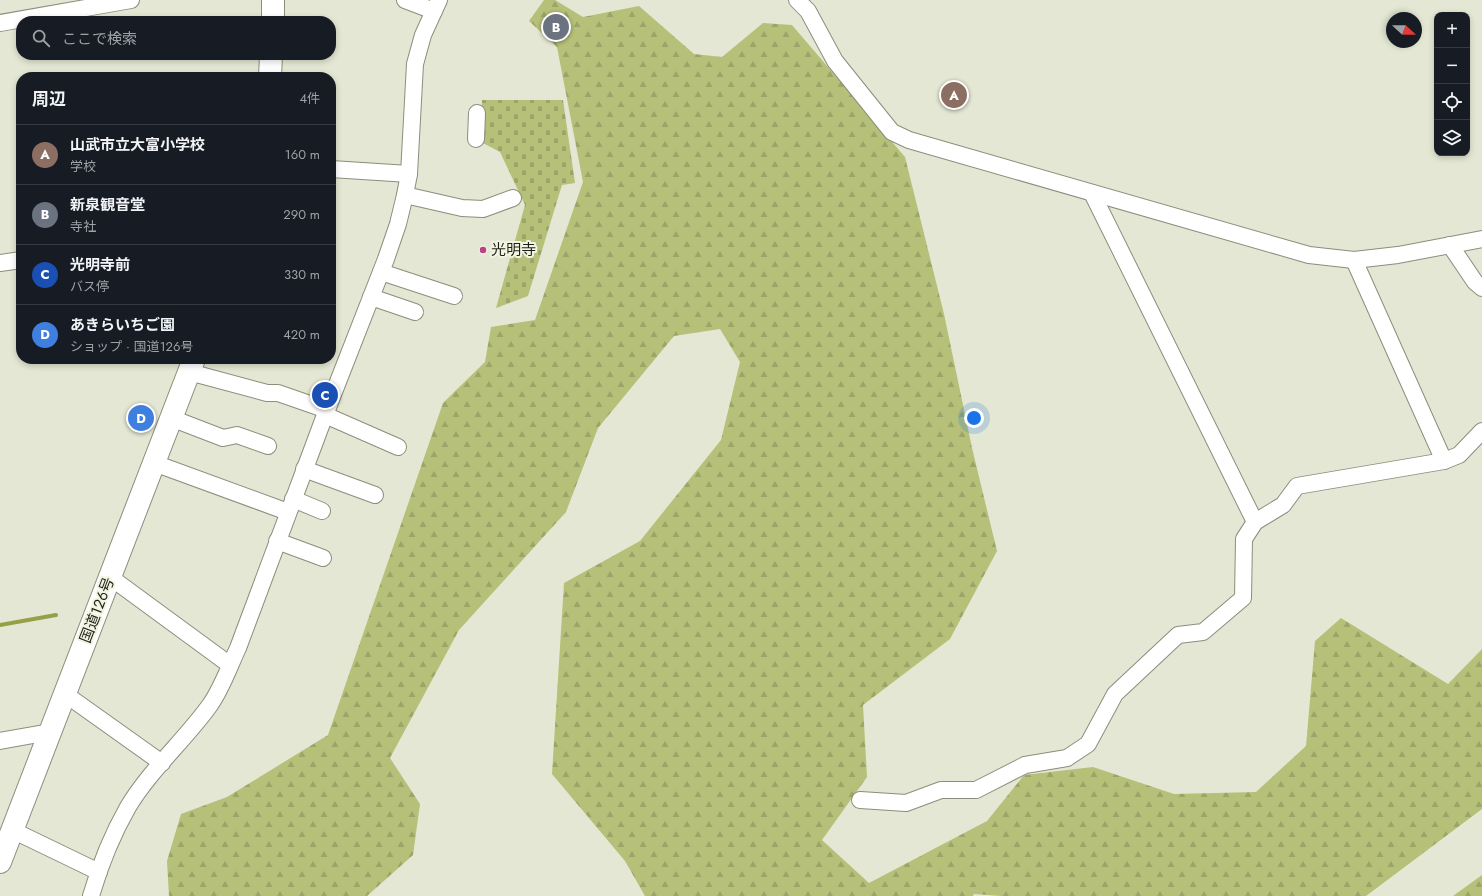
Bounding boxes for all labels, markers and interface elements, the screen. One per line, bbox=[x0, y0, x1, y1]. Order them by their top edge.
pin: B bbox=[543, 12, 569, 42]
north arrow bbox=[1386, 12, 1422, 48]
map controls bbox=[1434, 12, 1470, 156]
button: + bbox=[1434, 12, 1470, 48]
search box bbox=[16, 16, 336, 60]
icon: search bbox=[30, 27, 52, 49]
text: ここで検索 bbox=[62, 28, 137, 50]
button: − bbox=[1434, 48, 1470, 84]
pin: A bbox=[941, 80, 967, 110]
button: locate bbox=[1434, 84, 1470, 120]
text: 周辺 bbox=[32, 87, 66, 111]
text: 4件 bbox=[299, 89, 320, 108]
button: layers bbox=[1434, 120, 1470, 156]
text: 山武市立大富小学校 bbox=[70, 134, 205, 156]
text: A bbox=[40, 145, 50, 164]
text: 160 m bbox=[285, 145, 320, 164]
text: 学校 bbox=[70, 157, 96, 176]
text: 新泉観音堂 bbox=[70, 194, 145, 216]
text: B bbox=[41, 205, 49, 224]
text: 290 m bbox=[283, 205, 320, 224]
text: 寺社 bbox=[70, 217, 96, 236]
place label: 光明寺 bbox=[491, 239, 536, 261]
marker: 光明寺 bbox=[478, 245, 488, 255]
text: 光明寺前 bbox=[70, 254, 130, 276]
text: C bbox=[40, 265, 50, 284]
text: 330 m bbox=[284, 265, 320, 284]
text: バス停 bbox=[70, 277, 109, 296]
text: あきらいちご園 bbox=[70, 314, 175, 336]
text: D bbox=[40, 325, 50, 344]
text: 420 m bbox=[283, 325, 320, 344]
text: ショップ · 国道126号 bbox=[70, 337, 193, 356]
pin: C bbox=[312, 380, 338, 410]
pin: D bbox=[128, 403, 154, 433]
your location bbox=[964, 408, 984, 428]
street label: 国道126号 bbox=[74, 574, 120, 646]

